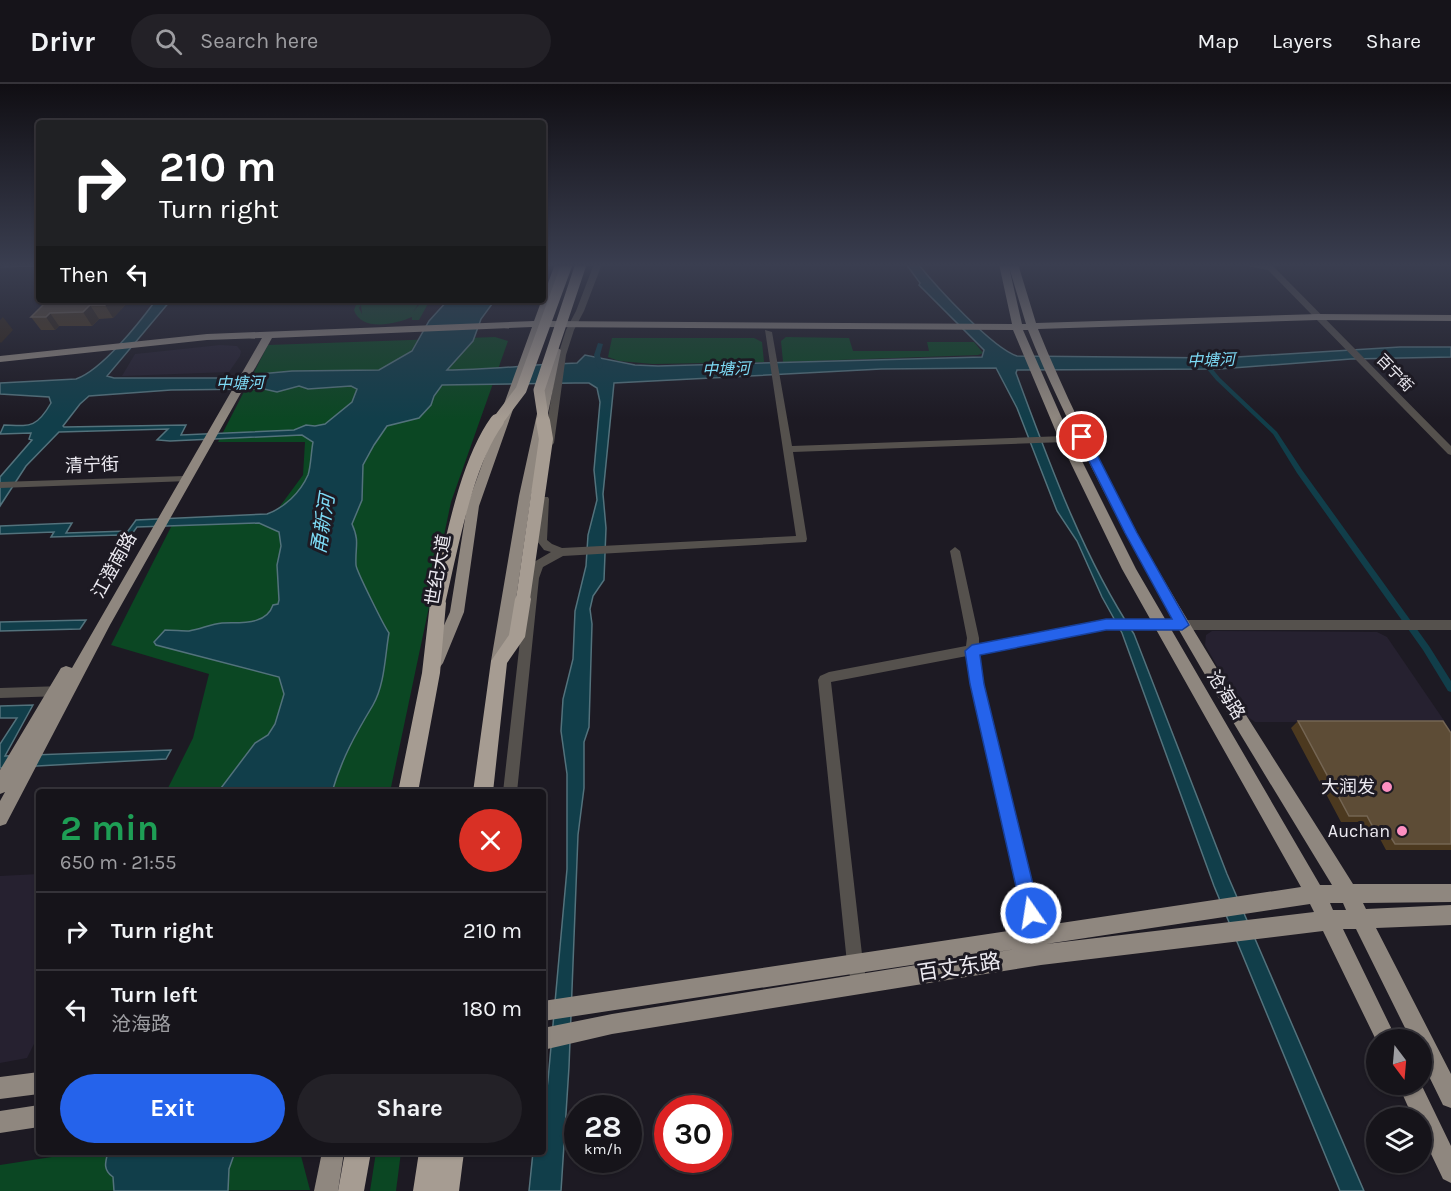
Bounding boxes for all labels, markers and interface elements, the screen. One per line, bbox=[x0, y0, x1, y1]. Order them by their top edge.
search box bbox=[131, 14, 551, 68]
text: Drivr bbox=[30, 25, 95, 58]
icon: search bbox=[152, 25, 185, 58]
text: Search here bbox=[200, 28, 318, 54]
text: Map bbox=[1197, 29, 1239, 53]
text: Layers bbox=[1272, 29, 1333, 53]
text: Share bbox=[1366, 29, 1421, 53]
text: 210 m bbox=[159, 142, 276, 192]
icon: right bbox=[60, 144, 138, 222]
text: Turn right bbox=[159, 193, 279, 225]
icon: left bbox=[121, 258, 154, 291]
text: Then bbox=[60, 262, 109, 288]
water label: 中塘河 bbox=[1187, 350, 1238, 370]
street label: 百宁街 bbox=[1373, 351, 1417, 395]
water label: 中塘河 bbox=[702, 359, 753, 379]
water label: 中塘河 bbox=[216, 373, 267, 393]
pin bbox=[1056, 411, 1107, 462]
icon: arrive bbox=[1065, 420, 1098, 453]
street label: 清宁街 bbox=[65, 453, 119, 477]
water label: 甬新河 bbox=[307, 489, 340, 555]
street label: 江澄南路 bbox=[87, 528, 141, 602]
street label: 世纪大道 bbox=[421, 533, 455, 607]
street label: 沧海路 bbox=[1202, 666, 1250, 724]
place label: 大润发 bbox=[1321, 776, 1375, 798]
marker: 大润发 bbox=[1380, 780, 1394, 794]
text: 2 min bbox=[60, 807, 159, 849]
button: close bbox=[459, 809, 522, 872]
place label: Auchan bbox=[1328, 820, 1390, 842]
marker: Auchan bbox=[1395, 824, 1409, 838]
text: 650 m · 21:55 bbox=[60, 851, 177, 874]
position arrow bbox=[999, 881, 1063, 945]
icon: right bbox=[60, 915, 93, 948]
text: Turn right bbox=[111, 918, 214, 944]
text: 210 m bbox=[463, 918, 522, 944]
street label: 百丈东路 bbox=[916, 949, 1002, 985]
text: Turn left bbox=[111, 982, 198, 1008]
icon: left bbox=[60, 993, 93, 1026]
text: 180 m bbox=[462, 996, 522, 1022]
text: 沧海路 bbox=[111, 1013, 171, 1036]
north arrow bbox=[1366, 1029, 1432, 1095]
map controls bbox=[1366, 1029, 1432, 1173]
button: Exit bbox=[60, 1074, 285, 1143]
button: Share bbox=[297, 1074, 522, 1143]
speed limit sign: 30 bbox=[654, 1095, 732, 1173]
button: layers bbox=[1366, 1107, 1432, 1173]
text: 28 bbox=[584, 1109, 622, 1145]
text: km/h bbox=[584, 1140, 622, 1158]

